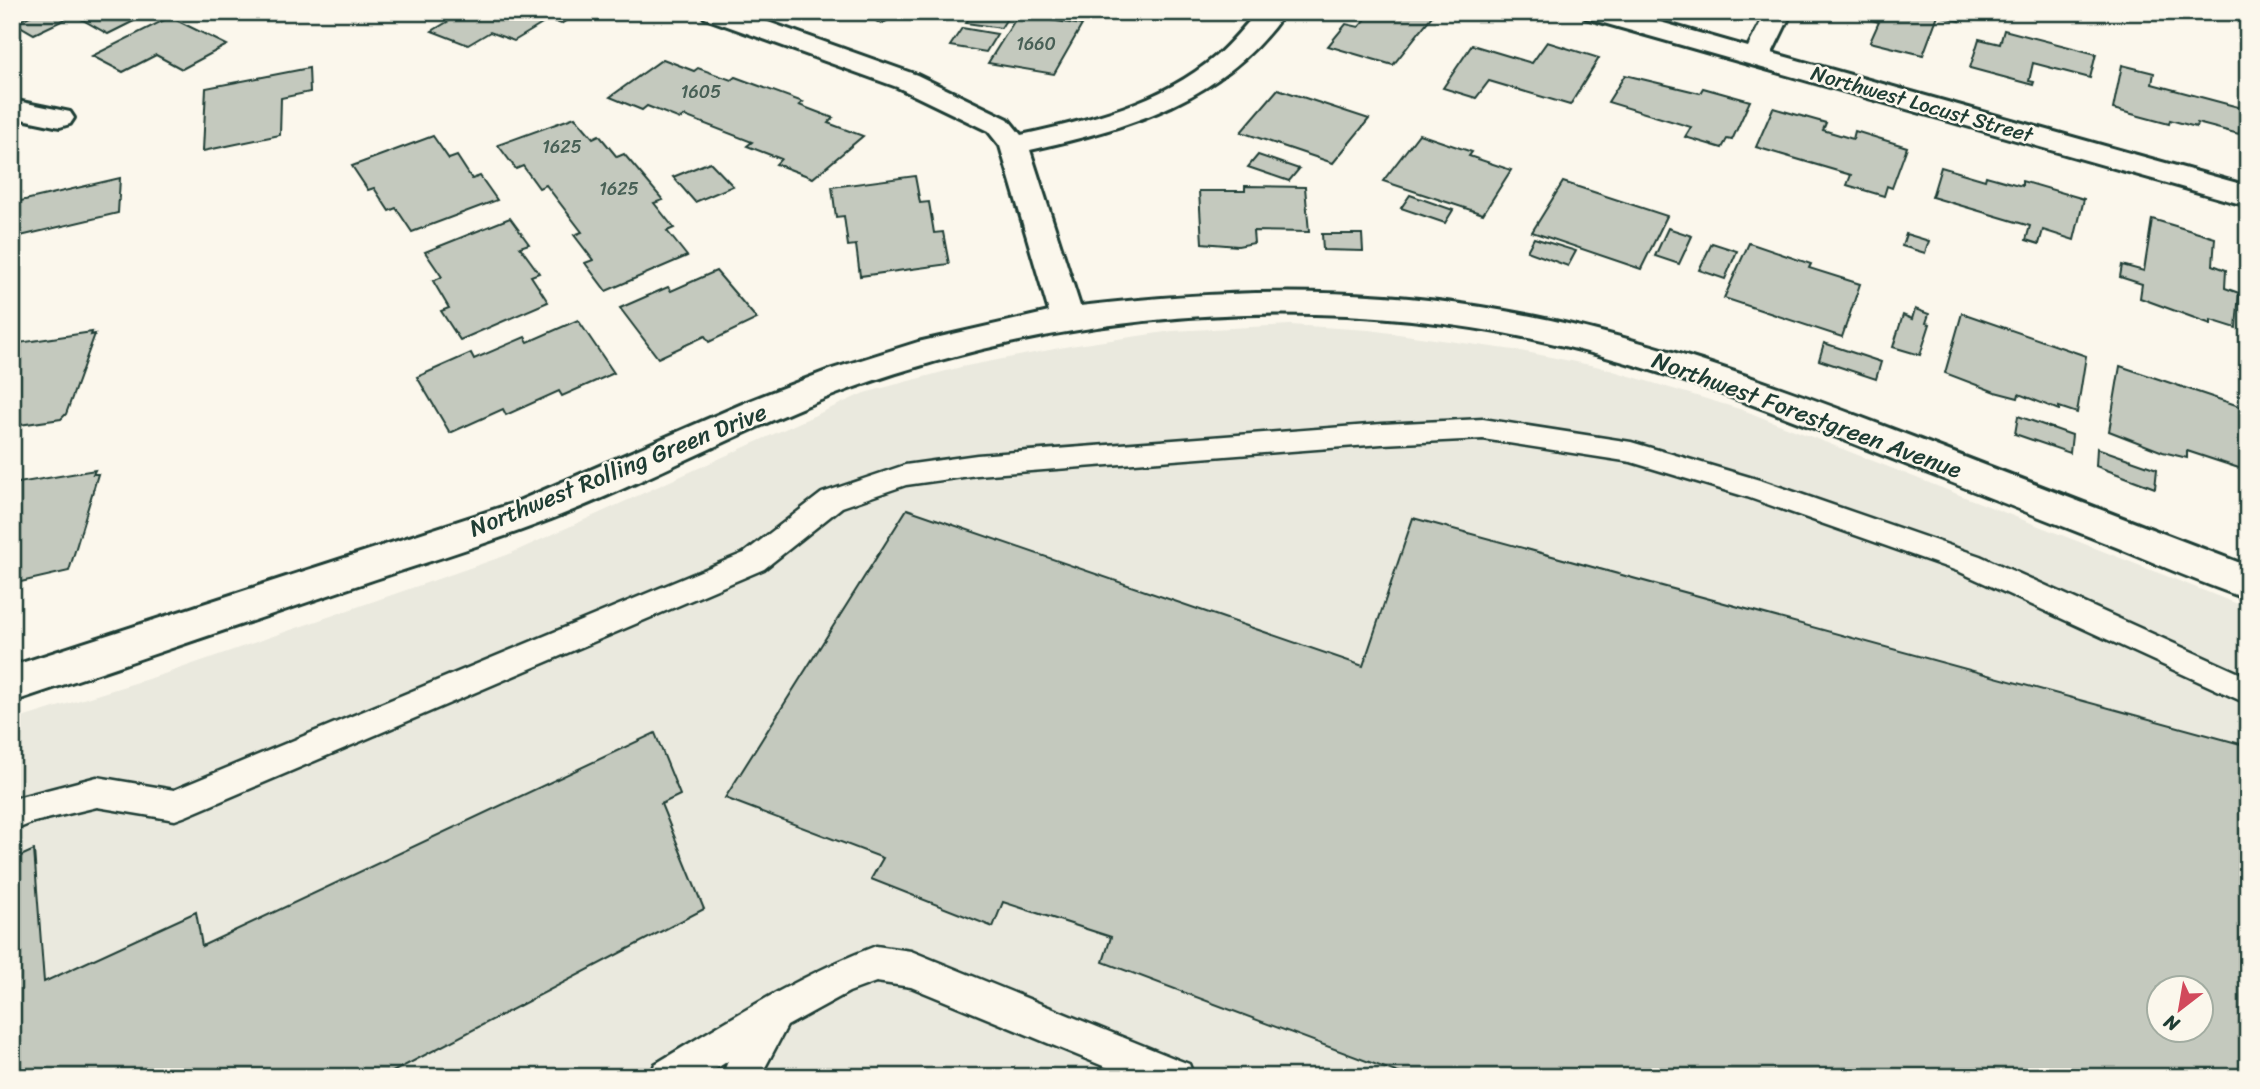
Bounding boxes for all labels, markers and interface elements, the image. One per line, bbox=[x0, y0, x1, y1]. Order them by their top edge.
house number: 1660 bbox=[1016, 28, 1056, 60]
street label: Northwest Locust Street bbox=[1807, 54, 2039, 154]
house number: 1605 bbox=[681, 76, 721, 108]
house number: 1625 bbox=[542, 131, 582, 163]
house number: 1625 bbox=[599, 173, 639, 205]
street label: Northwest Forestgreen Avenue bbox=[1646, 339, 1968, 491]
street label: Northwest Rolling Green Drive bbox=[463, 391, 773, 549]
north arrow bbox=[2144, 974, 2214, 1044]
text: N bbox=[2157, 1005, 2187, 1041]

